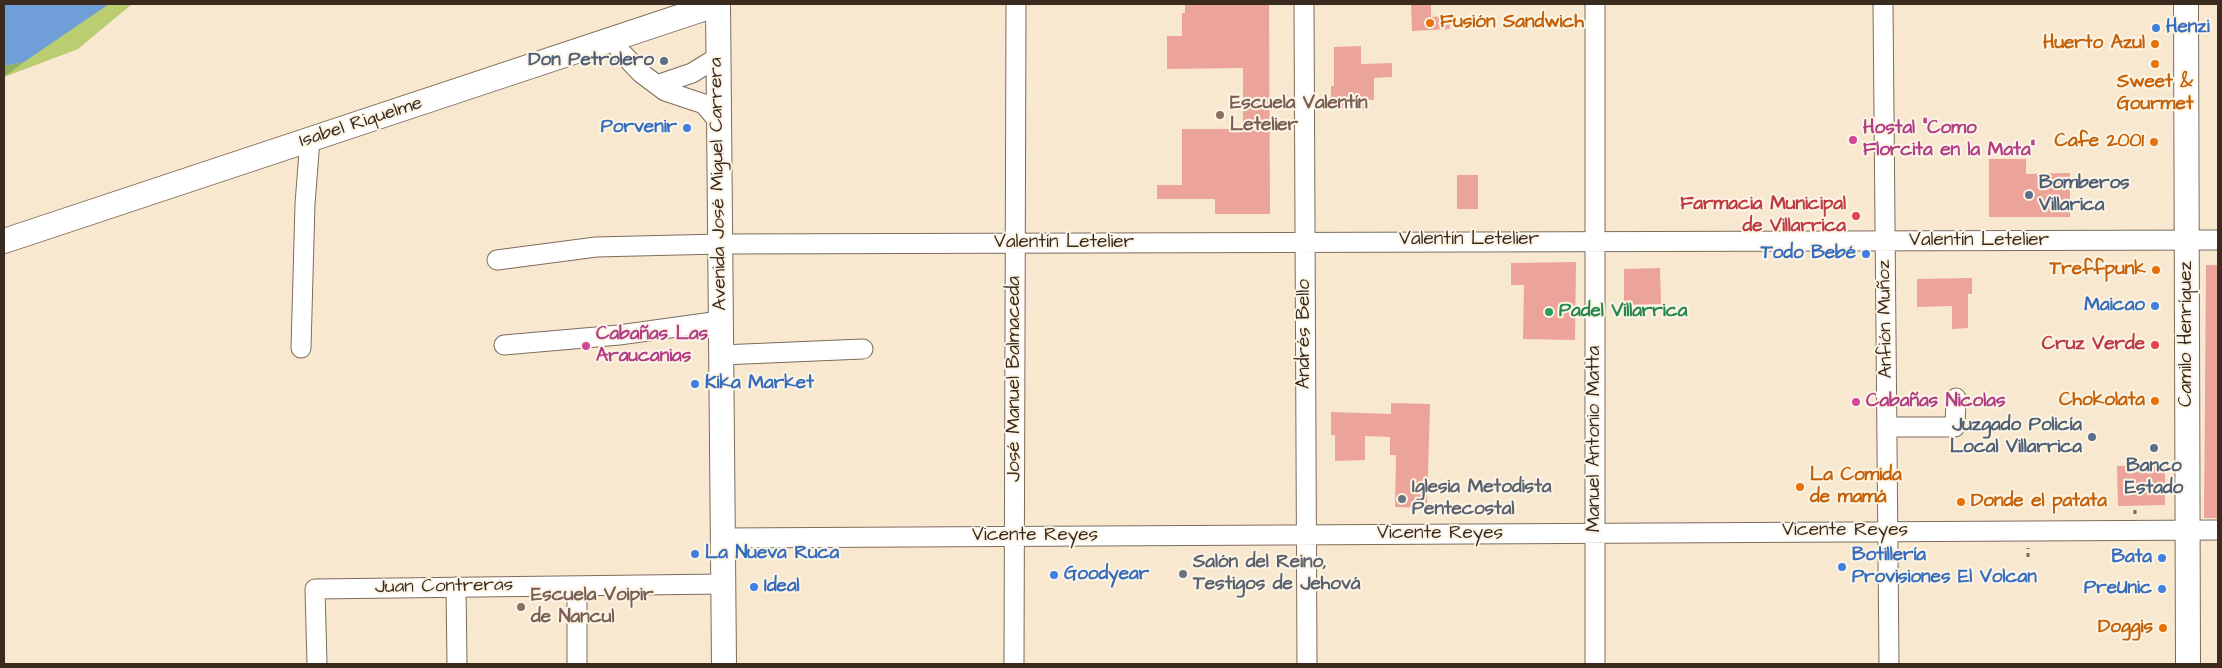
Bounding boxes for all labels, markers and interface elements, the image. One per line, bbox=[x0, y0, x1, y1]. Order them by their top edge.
place label: Fusión Sandwich bbox=[1440, 12, 1584, 34]
marker: Fusión Sandwich bbox=[1424, 17, 1436, 29]
place label: Henzi bbox=[2166, 17, 2210, 39]
marker: Henzi bbox=[2150, 22, 2162, 34]
place label: Huerto Azul bbox=[2043, 33, 2145, 55]
marker: Huerto Azul bbox=[2149, 38, 2161, 50]
place label: Don Petrolero bbox=[528, 50, 654, 72]
marker: Don Petrolero bbox=[658, 55, 670, 67]
street label: Avenida José Miguel Carrera bbox=[705, 57, 733, 311]
marker: Sweet & Gourmet bbox=[2149, 58, 2161, 70]
place label: Sweet & Gourmet bbox=[2117, 72, 2193, 116]
street label: Isabel Riquelme bbox=[297, 92, 425, 154]
place label: Escuela Valentín Letelier bbox=[1230, 93, 1367, 137]
marker: Escuela Valentín Letelier bbox=[1214, 109, 1226, 121]
place label: Porvenir bbox=[601, 117, 677, 139]
place label: Hostal "Como Florcita en la Mata" bbox=[1863, 118, 2035, 162]
marker: Porvenir bbox=[681, 122, 693, 134]
place label: Cafe 2001 bbox=[2054, 131, 2144, 153]
marker: Hostal "Como Florcita en la Mata" bbox=[1847, 134, 1859, 146]
marker: Cafe 2001 bbox=[2148, 136, 2160, 148]
place label: Bomberos Villarica bbox=[2039, 173, 2130, 217]
marker: Bomberos Villarica bbox=[2023, 189, 2035, 201]
place label: Farmacia Municipal de Villarrica bbox=[1680, 194, 1846, 238]
marker: Farmacia Municipal de Villarrica bbox=[1850, 210, 1862, 222]
street label: Valentín Letelier bbox=[1399, 229, 1539, 251]
street label: Valentín Letelier bbox=[1909, 230, 2049, 252]
street label: Valentín Letelier bbox=[994, 232, 1134, 254]
place label: Todo Bebé bbox=[1761, 243, 1856, 265]
marker: Todo Bebé bbox=[1860, 248, 1872, 260]
place label: Treffpunk bbox=[2049, 259, 2146, 281]
street label: Anfión Muñoz bbox=[1874, 260, 1898, 378]
street label: Camilo Henríquez bbox=[2176, 261, 2198, 407]
marker: Treffpunk bbox=[2150, 264, 2162, 276]
street label: José Manuel Balmaceda bbox=[1004, 276, 1026, 482]
street label: Andrés Bello bbox=[1294, 279, 1316, 389]
place label: Maicao bbox=[2084, 295, 2145, 317]
marker: Maicao bbox=[2149, 300, 2161, 312]
place label: Padel Villarrica bbox=[1559, 301, 1687, 323]
marker: Padel Villarrica bbox=[1543, 306, 1555, 318]
place label: Cabañas Las Araucanias bbox=[596, 324, 708, 368]
place label: Cruz Verde bbox=[2042, 334, 2145, 356]
marker: Cruz Verde bbox=[2149, 339, 2161, 351]
marker: Cabañas Las Araucanias bbox=[580, 340, 592, 352]
street label: Manuel Antonio Matta bbox=[1584, 346, 1606, 532]
place label: Kika Market bbox=[705, 373, 814, 395]
marker: Kika Market bbox=[689, 378, 701, 390]
place label: Chokolata bbox=[2059, 390, 2145, 412]
place label: Cabañas Nicolas bbox=[1866, 391, 2005, 413]
marker: Chokolata bbox=[2149, 395, 2161, 407]
marker: Cabañas Nicolas bbox=[1850, 396, 1862, 408]
place label: Juzgado Policía Local Villarrica bbox=[1950, 415, 2082, 459]
marker: Juzgado Policía Local Villarrica bbox=[2086, 431, 2098, 443]
marker: Banco Estado bbox=[2148, 442, 2160, 454]
place label: Banco Estado bbox=[2125, 456, 2183, 500]
place label: La Comida de mamá bbox=[1810, 465, 1902, 509]
place label: Iglesia Metodista Pentecostal bbox=[1412, 477, 1551, 521]
marker: La Comida de mamá bbox=[1794, 481, 1806, 493]
place label: Donde el patata bbox=[1971, 491, 2107, 513]
marker: Iglesia Metodista Pentecostal bbox=[1396, 493, 1408, 505]
marker: Donde el patata bbox=[1955, 496, 1967, 508]
street label: Vicente Reyes bbox=[1782, 520, 1908, 542]
street label: Vicente Reyes bbox=[1377, 523, 1503, 545]
street label: Vicente Reyes bbox=[972, 525, 1098, 547]
place label: La Nueva Ruca bbox=[705, 543, 839, 565]
place label: Botillería Provisiones El Volcan bbox=[1852, 545, 2037, 589]
place label: Bata bbox=[2111, 547, 2152, 569]
marker: La Nueva Ruca bbox=[689, 548, 701, 560]
place label: Salón del Reino, Testigos de Jehová bbox=[1193, 552, 1360, 596]
marker: Bata bbox=[2156, 552, 2168, 564]
marker: Botillería Provisiones El Volcan bbox=[1836, 561, 1848, 573]
place label: Goodyear bbox=[1064, 564, 1149, 586]
marker: Salón del Reino, Testigos de Jehová bbox=[1177, 568, 1189, 580]
marker: Goodyear bbox=[1048, 569, 1060, 581]
street label: Juan Contreras bbox=[375, 574, 513, 600]
place label: Ideal bbox=[764, 576, 800, 598]
place label: PreUnic bbox=[2084, 578, 2152, 600]
marker: Ideal bbox=[748, 581, 760, 593]
marker: PreUnic bbox=[2156, 583, 2168, 595]
place label: Escuela Voipir de Nancul bbox=[531, 585, 653, 629]
marker: Escuela Voipir de Nancul bbox=[515, 601, 527, 613]
place label: Doggis bbox=[2098, 617, 2153, 639]
marker: Doggis bbox=[2157, 622, 2169, 634]

